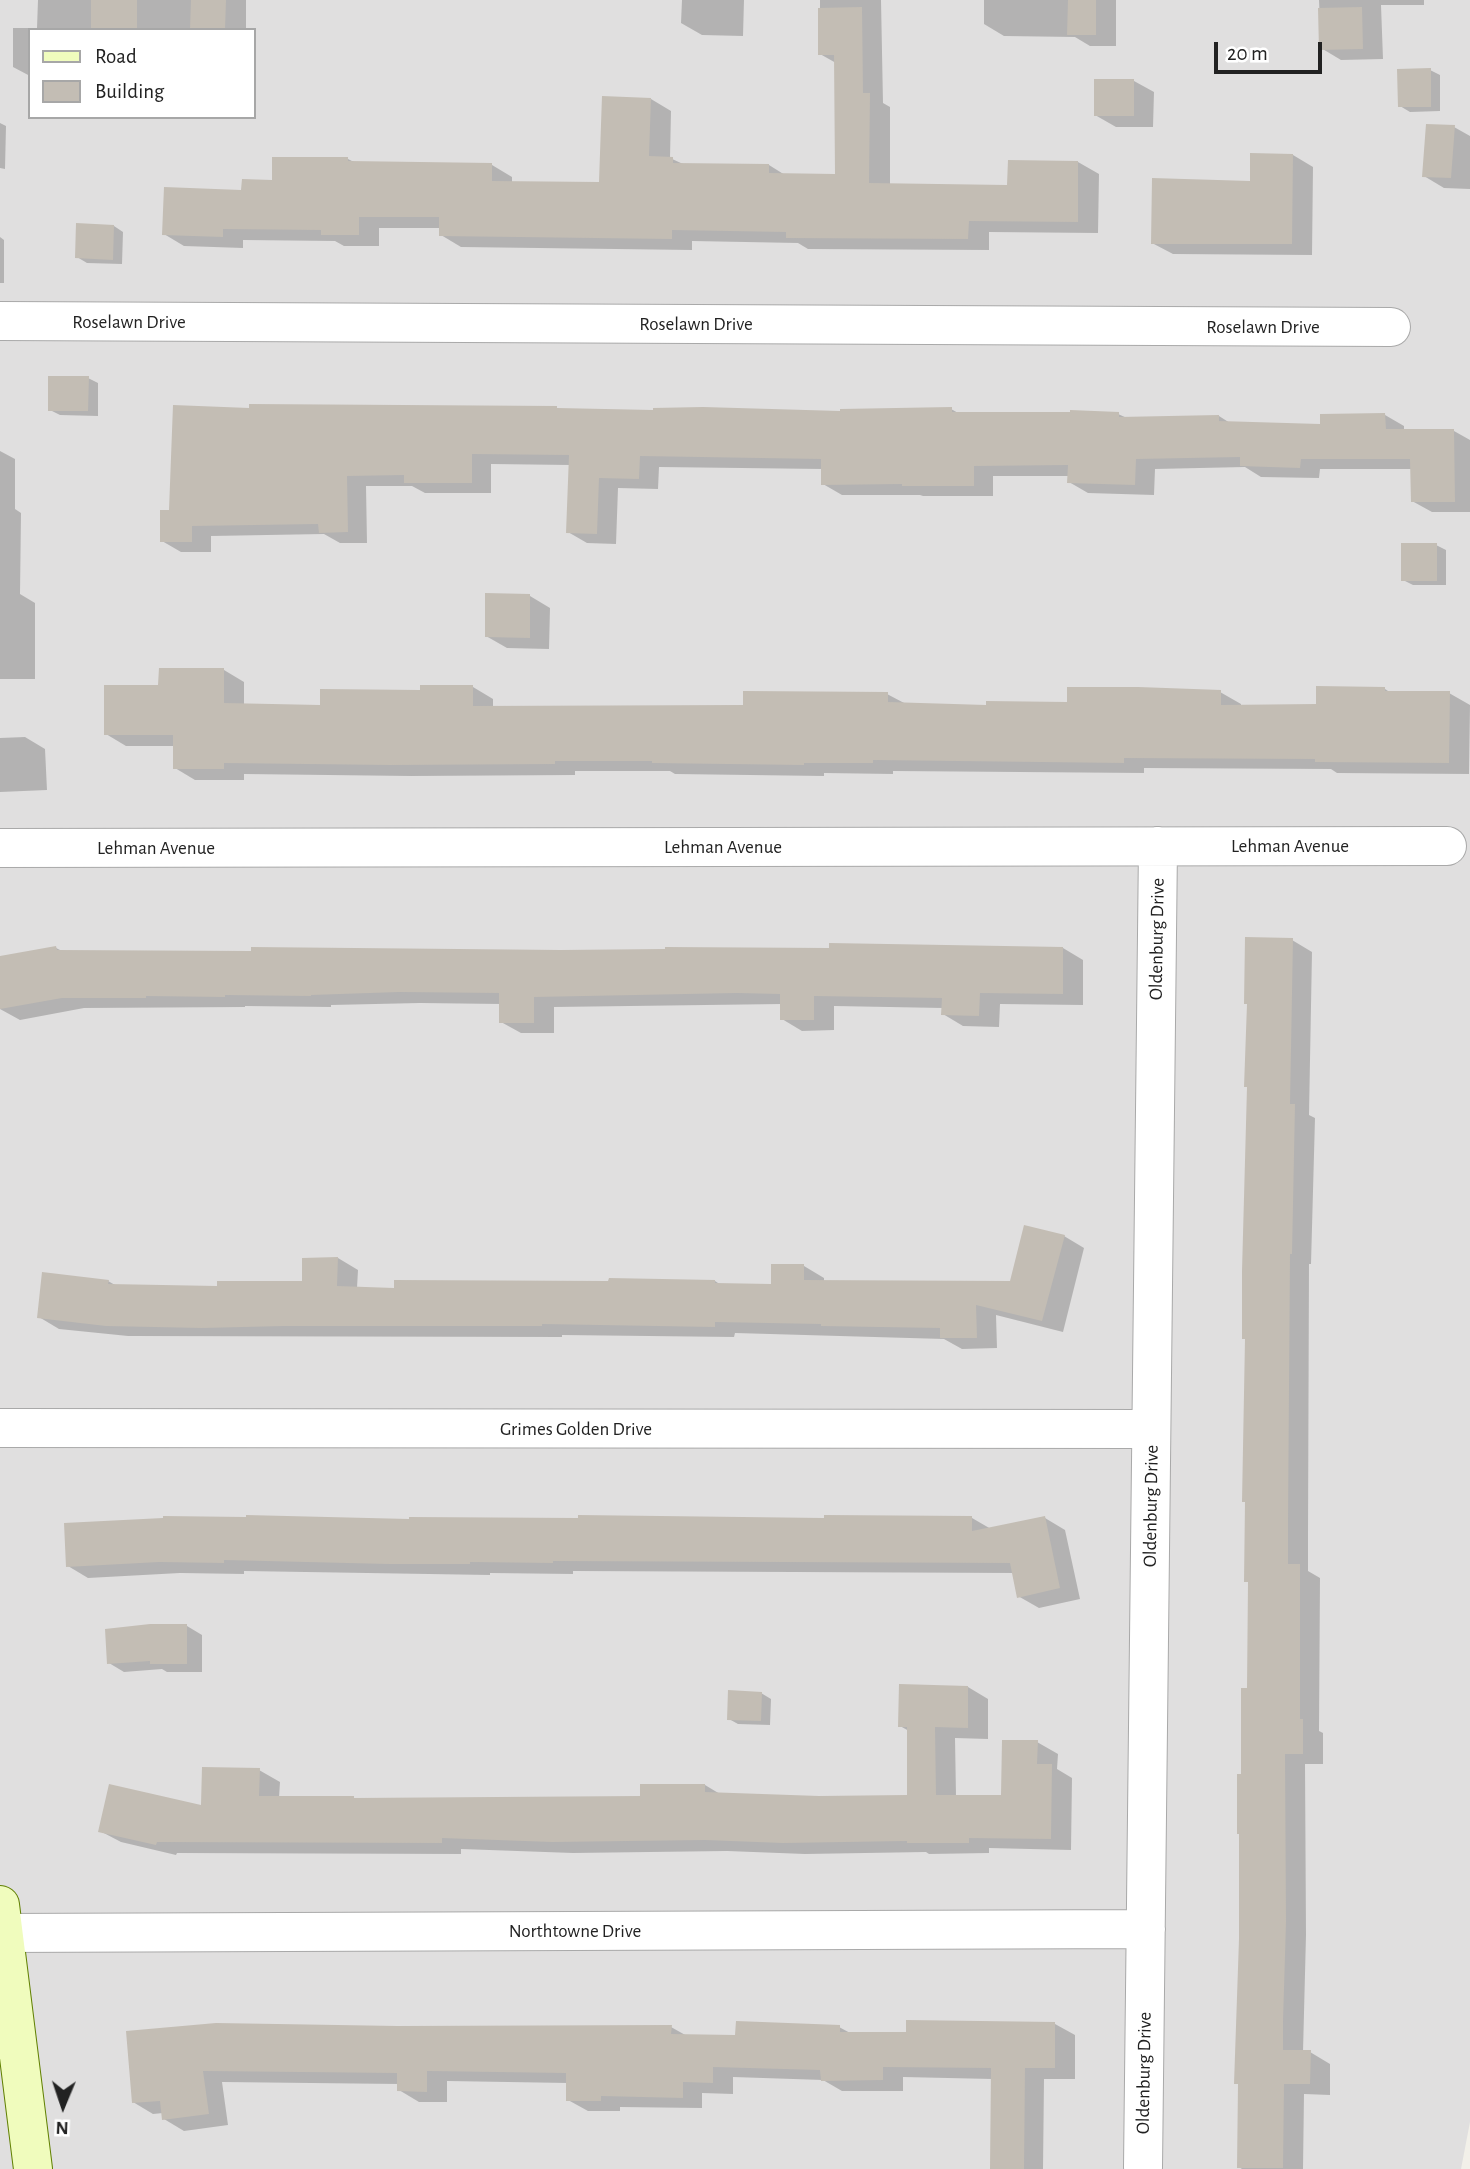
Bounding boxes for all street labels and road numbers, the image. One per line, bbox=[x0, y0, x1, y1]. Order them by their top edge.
street label: Roselawn Drive bbox=[72, 311, 186, 333]
street label: Roselawn Drive bbox=[639, 313, 753, 335]
street label: Roselawn Drive bbox=[1206, 316, 1320, 338]
street label: Lehman Avenue bbox=[1231, 835, 1349, 857]
street label: Lehman Avenue bbox=[664, 836, 782, 858]
street label: Lehman Avenue bbox=[97, 837, 215, 859]
street label: Oldenburg Drive bbox=[1145, 878, 1169, 1000]
street label: Grimes Golden Drive bbox=[500, 1418, 652, 1440]
street label: Oldenburg Drive bbox=[1139, 1445, 1163, 1567]
street label: Northtowne Drive bbox=[509, 1920, 641, 1942]
street label: Oldenburg Drive bbox=[1132, 2012, 1156, 2134]

